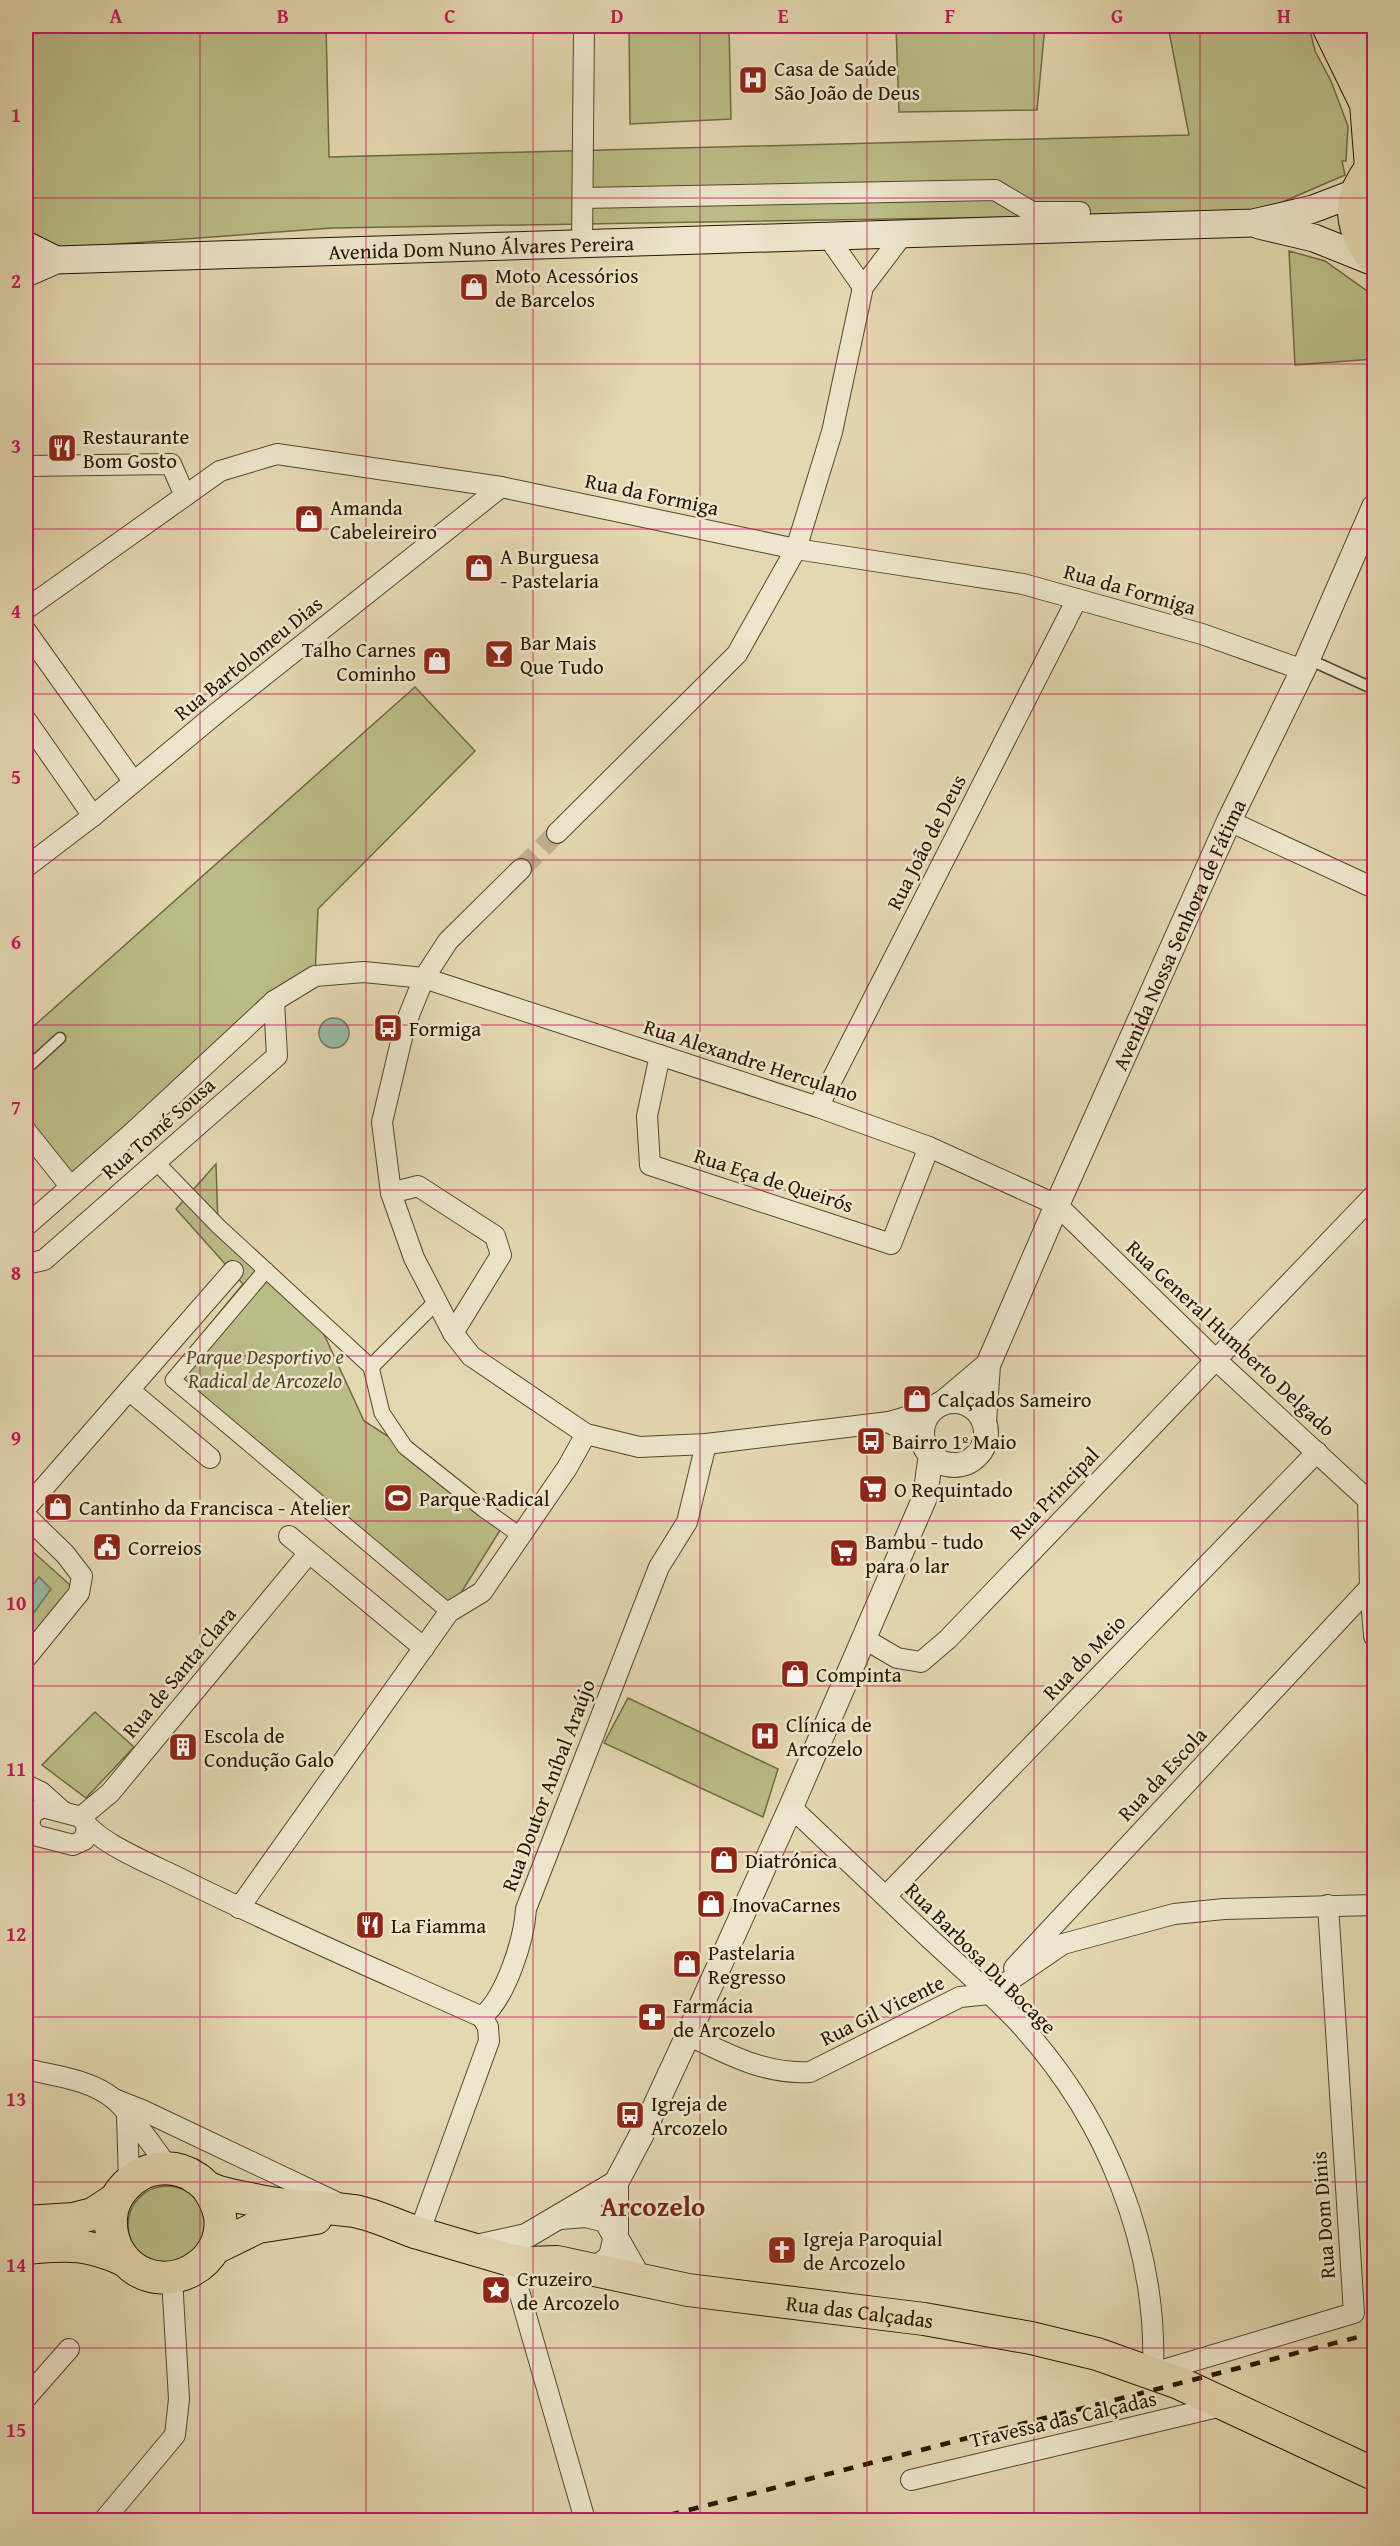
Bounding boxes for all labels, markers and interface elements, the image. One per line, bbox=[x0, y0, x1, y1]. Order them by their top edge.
text: A bbox=[110, 1, 123, 30]
text: B bbox=[277, 1, 289, 30]
text: C bbox=[444, 1, 456, 30]
text: D bbox=[610, 1, 624, 30]
text: E bbox=[778, 1, 789, 30]
text: F bbox=[945, 1, 955, 30]
text: G bbox=[1111, 1, 1123, 30]
text: H bbox=[1277, 1, 1291, 30]
place label: Casa de Saúde São João de Deus bbox=[774, 53, 920, 108]
hospital icon: Casa de Saúde São João de Deus bbox=[737, 64, 769, 96]
text: 1 bbox=[11, 100, 21, 129]
street label: Avenida Dom Nuno Álvares Pereira bbox=[328, 227, 635, 267]
place label: Moto Acessórios de Barcelos bbox=[495, 260, 639, 315]
text: 2 bbox=[11, 266, 21, 295]
shop icon: Moto Acessórios de Barcelos bbox=[458, 271, 490, 303]
place label: Restaurante Bom Gosto bbox=[83, 421, 190, 476]
text: 3 bbox=[11, 431, 21, 460]
restaurant icon: Restaurante Bom Gosto bbox=[46, 432, 78, 464]
street label: Rua da Formiga bbox=[582, 465, 722, 523]
place label: Amanda Cabeleireiro bbox=[330, 492, 437, 547]
shop icon: Amanda Cabeleireiro bbox=[293, 503, 325, 535]
place label: A Burguesa - Pastelaria bbox=[500, 541, 599, 596]
shop icon: A Burguesa - Pastelaria bbox=[463, 552, 495, 584]
street label: Rua da Formiga bbox=[1060, 555, 1200, 623]
street label: Rua Bartolomeu Dias bbox=[167, 588, 329, 728]
text: 4 bbox=[11, 596, 21, 625]
place label: Bar Mais Que Tudo bbox=[520, 627, 604, 682]
place label: Talho Carnes Cominho bbox=[302, 634, 416, 689]
bar icon: Bar Mais Que Tudo bbox=[483, 638, 515, 670]
shop icon: Talho Carnes Cominho bbox=[421, 645, 453, 677]
text: 5 bbox=[11, 762, 21, 791]
street label: Rua João de Deus bbox=[878, 769, 974, 915]
street label: Avenida Nossa Senhora de Fátima bbox=[1104, 793, 1253, 1075]
text: 6 bbox=[11, 927, 21, 956]
street label: Rua Alexandre Herculano bbox=[640, 1011, 862, 1109]
bus stop icon: Formiga bbox=[372, 1012, 404, 1044]
place label: Formiga bbox=[409, 1013, 481, 1044]
street label: Rua Tomé Sousa bbox=[94, 1070, 222, 1186]
text: 7 bbox=[11, 1092, 21, 1121]
street label: Rua Eça de Queirós bbox=[690, 1140, 858, 1220]
street label: Rua General Humberto Delgado bbox=[1119, 1232, 1343, 1444]
text: 8 bbox=[11, 1258, 21, 1287]
park label: Parque Desportivo e Radical de Arcozelo bbox=[185, 1341, 344, 1396]
shop icon: Calçados Sameiro bbox=[901, 1383, 933, 1415]
place label: Calçados Sameiro bbox=[938, 1384, 1092, 1415]
text: 9 bbox=[11, 1423, 21, 1452]
bus stop icon: Bairro 1º Maio bbox=[855, 1425, 887, 1457]
place label: Bairro 1º Maio bbox=[892, 1426, 1016, 1457]
street label: Rua Principal bbox=[1002, 1440, 1106, 1546]
supermarket icon: O Requintado bbox=[857, 1473, 889, 1505]
place label: O Requintado bbox=[894, 1474, 1013, 1505]
sports icon: Parque Radical bbox=[382, 1482, 414, 1514]
place label: Parque Radical bbox=[419, 1483, 550, 1514]
shop icon: Cantinho da Francisca - Atelier bbox=[42, 1491, 74, 1523]
place label: Cantinho da Francisca - Atelier bbox=[79, 1492, 350, 1523]
place label: Bambu - tudo para o lar bbox=[865, 1526, 983, 1581]
public building icon: Correios bbox=[91, 1531, 123, 1563]
place label: Correios bbox=[128, 1532, 202, 1563]
supermarket icon: Bambu - tudo para o lar bbox=[828, 1537, 860, 1569]
text: 10 bbox=[6, 1588, 26, 1617]
street label: Rua de Santa Clara bbox=[115, 1599, 243, 1744]
street label: Rua do Meio bbox=[1035, 1607, 1133, 1707]
shop icon: Compinta bbox=[779, 1658, 811, 1690]
place label: Compinta bbox=[816, 1659, 902, 1690]
street label: Rua Doutor Aníbal Araújo bbox=[493, 1675, 603, 1895]
place label: Clínica de Arcozelo bbox=[786, 1709, 872, 1764]
place label: Escola de Condução Galo bbox=[204, 1720, 334, 1775]
hospital icon: Clínica de Arcozelo bbox=[749, 1720, 781, 1752]
street label: Rua da Escola bbox=[1110, 1720, 1214, 1828]
building icon: Escola de Condução Galo bbox=[167, 1731, 199, 1763]
text: 11 bbox=[6, 1754, 26, 1783]
shop icon: Diatrónica bbox=[708, 1844, 740, 1876]
place label: Diatrónica bbox=[745, 1845, 837, 1876]
street label: Rua Barbosa Du Bocage bbox=[898, 1875, 1064, 2041]
shop icon: InovaCarnes bbox=[695, 1888, 727, 1920]
place label: InovaCarnes bbox=[732, 1889, 841, 1920]
restaurant icon: La Fiamma bbox=[354, 1909, 386, 1941]
place label: La Fiamma bbox=[391, 1910, 486, 1941]
text: 12 bbox=[6, 1919, 26, 1948]
place label: Pastelaria Regresso bbox=[708, 1937, 795, 1992]
shop icon: Pastelaria Regresso bbox=[671, 1948, 703, 1980]
street label: Rua Gil Vicente bbox=[815, 1966, 949, 2053]
place label: Farmácia de Arcozelo bbox=[673, 1990, 775, 2045]
pharmacy icon: Farmácia de Arcozelo bbox=[636, 2001, 668, 2033]
text: 13 bbox=[6, 2084, 26, 2113]
place label: Igreja de Arcozelo bbox=[651, 2088, 728, 2143]
bus stop icon: Igreja de Arcozelo bbox=[614, 2099, 646, 2131]
street label: Rua Dom Dinis bbox=[1303, 2150, 1343, 2280]
district label: Arcozelo bbox=[601, 2186, 705, 2226]
place label: Igreja Paroquial de Arcozelo bbox=[803, 2223, 943, 2278]
church icon: Igreja Paroquial de Arcozelo bbox=[766, 2234, 798, 2266]
text: 14 bbox=[6, 2250, 26, 2279]
place label: Cruzeiro de Arcozelo bbox=[517, 2263, 619, 2318]
place icon: Cruzeiro de Arcozelo bbox=[480, 2274, 512, 2306]
street label: Rua das Calçadas bbox=[784, 2287, 936, 2336]
street label: Travessa das Calçadas bbox=[967, 2382, 1159, 2456]
text: 15 bbox=[6, 2415, 26, 2444]

